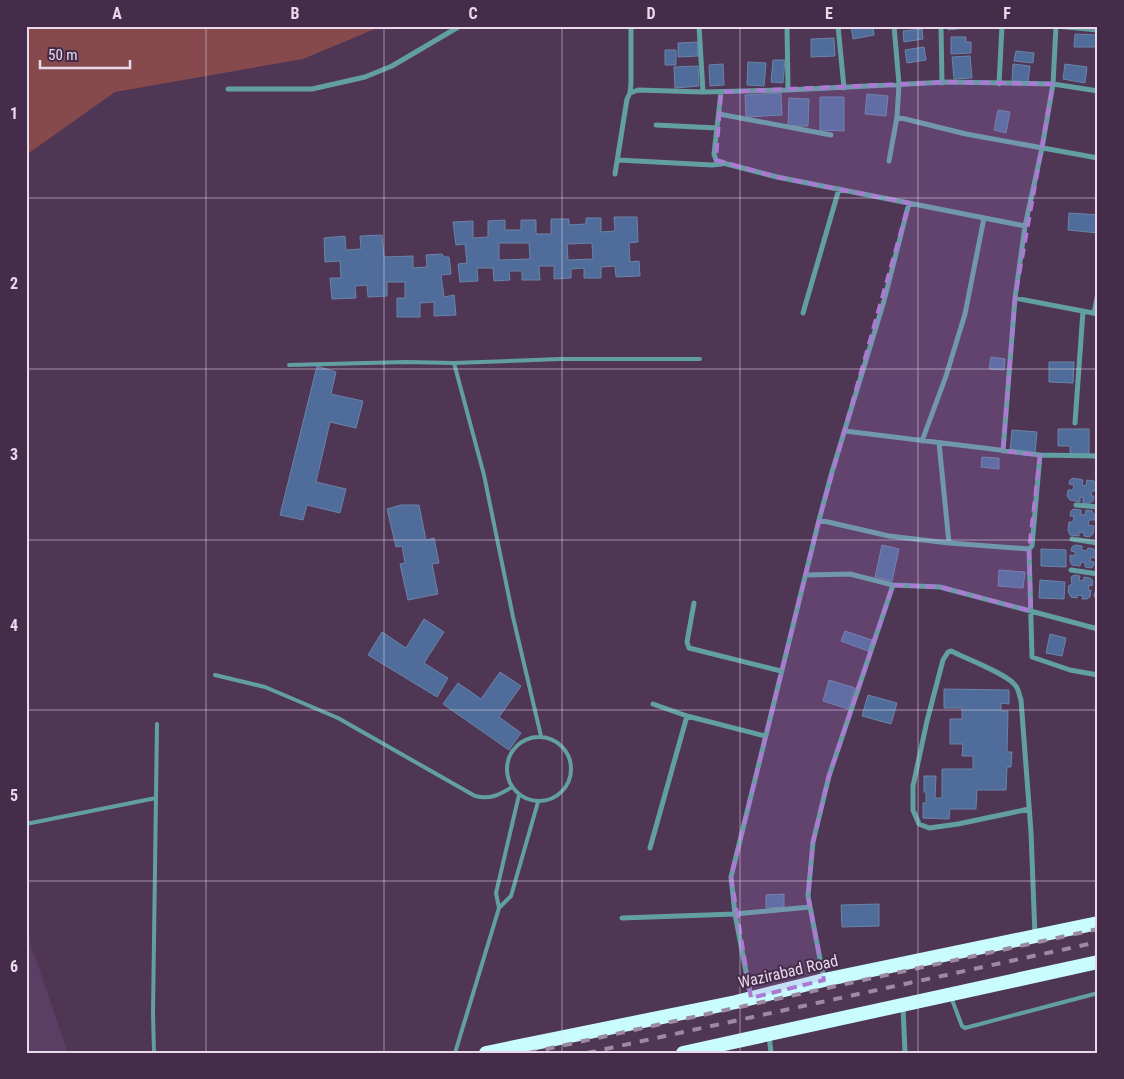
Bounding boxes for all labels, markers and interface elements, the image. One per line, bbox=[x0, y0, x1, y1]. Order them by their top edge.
text: A bbox=[112, 4, 122, 23]
text: B bbox=[291, 4, 300, 23]
text: C bbox=[468, 4, 478, 23]
text: D bbox=[646, 4, 656, 23]
text: E bbox=[825, 4, 833, 23]
text: F bbox=[1003, 4, 1011, 23]
scale bar bbox=[40, 38, 130, 70]
text: 50 m bbox=[48, 46, 78, 64]
text: 1 bbox=[10, 104, 18, 123]
text: 2 bbox=[10, 274, 18, 293]
text: 3 bbox=[10, 445, 18, 464]
text: 4 bbox=[10, 616, 18, 635]
text: 5 bbox=[10, 786, 18, 805]
street label: Wazirabad Road bbox=[736, 951, 840, 992]
text: 6 bbox=[10, 957, 18, 976]

